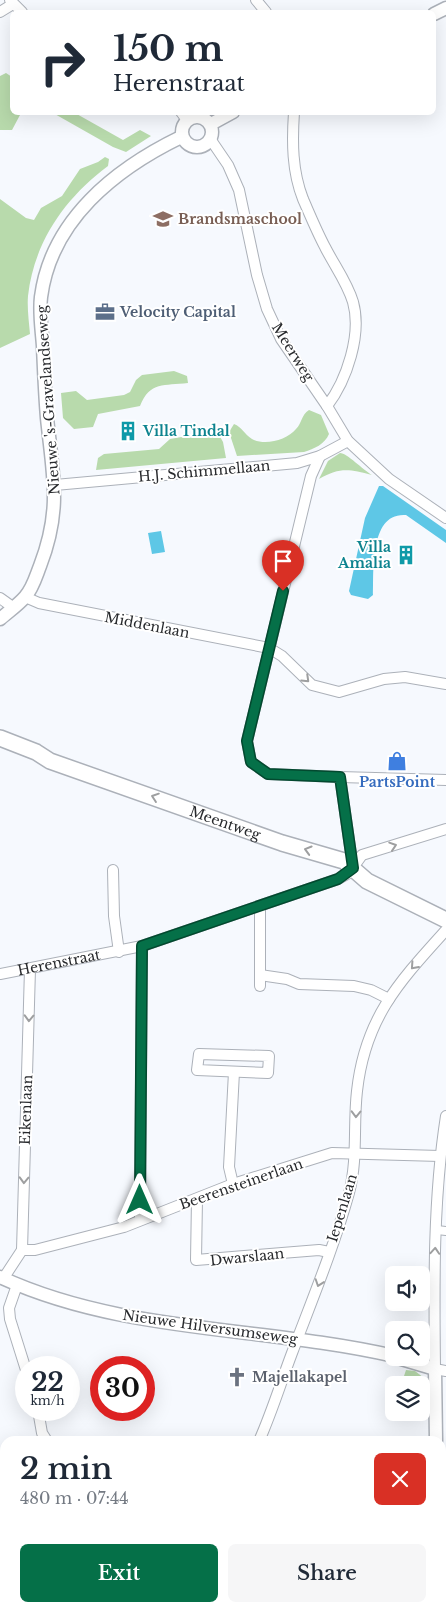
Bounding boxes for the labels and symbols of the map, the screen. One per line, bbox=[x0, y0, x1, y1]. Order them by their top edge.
school or university icon: Brandsmaschool bbox=[152, 208, 174, 230]
place label: Brandsmaschool bbox=[178, 210, 302, 228]
office icon: Velocity Capital bbox=[94, 301, 116, 323]
place label: Velocity Capital bbox=[119, 303, 236, 321]
street label: Nieuwe 's-Gravelandseweg bbox=[32, 304, 64, 495]
street label: Meerweg bbox=[268, 319, 318, 385]
building icon: Villa Tindal bbox=[117, 420, 139, 442]
place label: Villa Tindal bbox=[142, 422, 230, 440]
street label: H.J. Schimmellaan bbox=[137, 456, 271, 486]
place label: Villa Amalia bbox=[337, 538, 391, 572]
pin bbox=[262, 540, 304, 591]
building icon: Villa Amalia bbox=[395, 544, 417, 566]
street label: Middenlaan bbox=[103, 608, 191, 642]
one-way arrow bbox=[301, 673, 310, 682]
shop icon: PartsPoint bbox=[386, 750, 408, 772]
place label: PartsPoint bbox=[359, 773, 436, 791]
one-way arrow bbox=[151, 793, 160, 803]
street label: Meentweg bbox=[187, 802, 264, 844]
one-way arrow bbox=[388, 841, 397, 851]
one-way arrow bbox=[305, 846, 313, 856]
street label: Herenstraat bbox=[16, 945, 103, 979]
one-way arrow bbox=[410, 961, 419, 970]
one-way arrow bbox=[24, 1014, 34, 1022]
street label: Eikenlaan bbox=[16, 1074, 36, 1146]
one-way arrow bbox=[351, 1110, 361, 1118]
street label: Beerensteinerlaan bbox=[177, 1154, 305, 1214]
street label: Iepenlaan bbox=[323, 1171, 361, 1244]
position arrow bbox=[113, 1173, 165, 1225]
one-way arrow bbox=[19, 1177, 29, 1185]
street label: Dwarslaan bbox=[209, 1244, 285, 1270]
one-way arrow bbox=[429, 1246, 440, 1254]
one-way arrow bbox=[314, 1278, 324, 1286]
street label: Nieuwe Hilversumseweg bbox=[121, 1306, 299, 1348]
speed limit sign: 30 bbox=[90, 1356, 155, 1421]
church icon: Majellakapel bbox=[226, 1366, 248, 1388]
place label: Majellakapel bbox=[252, 1368, 347, 1386]

